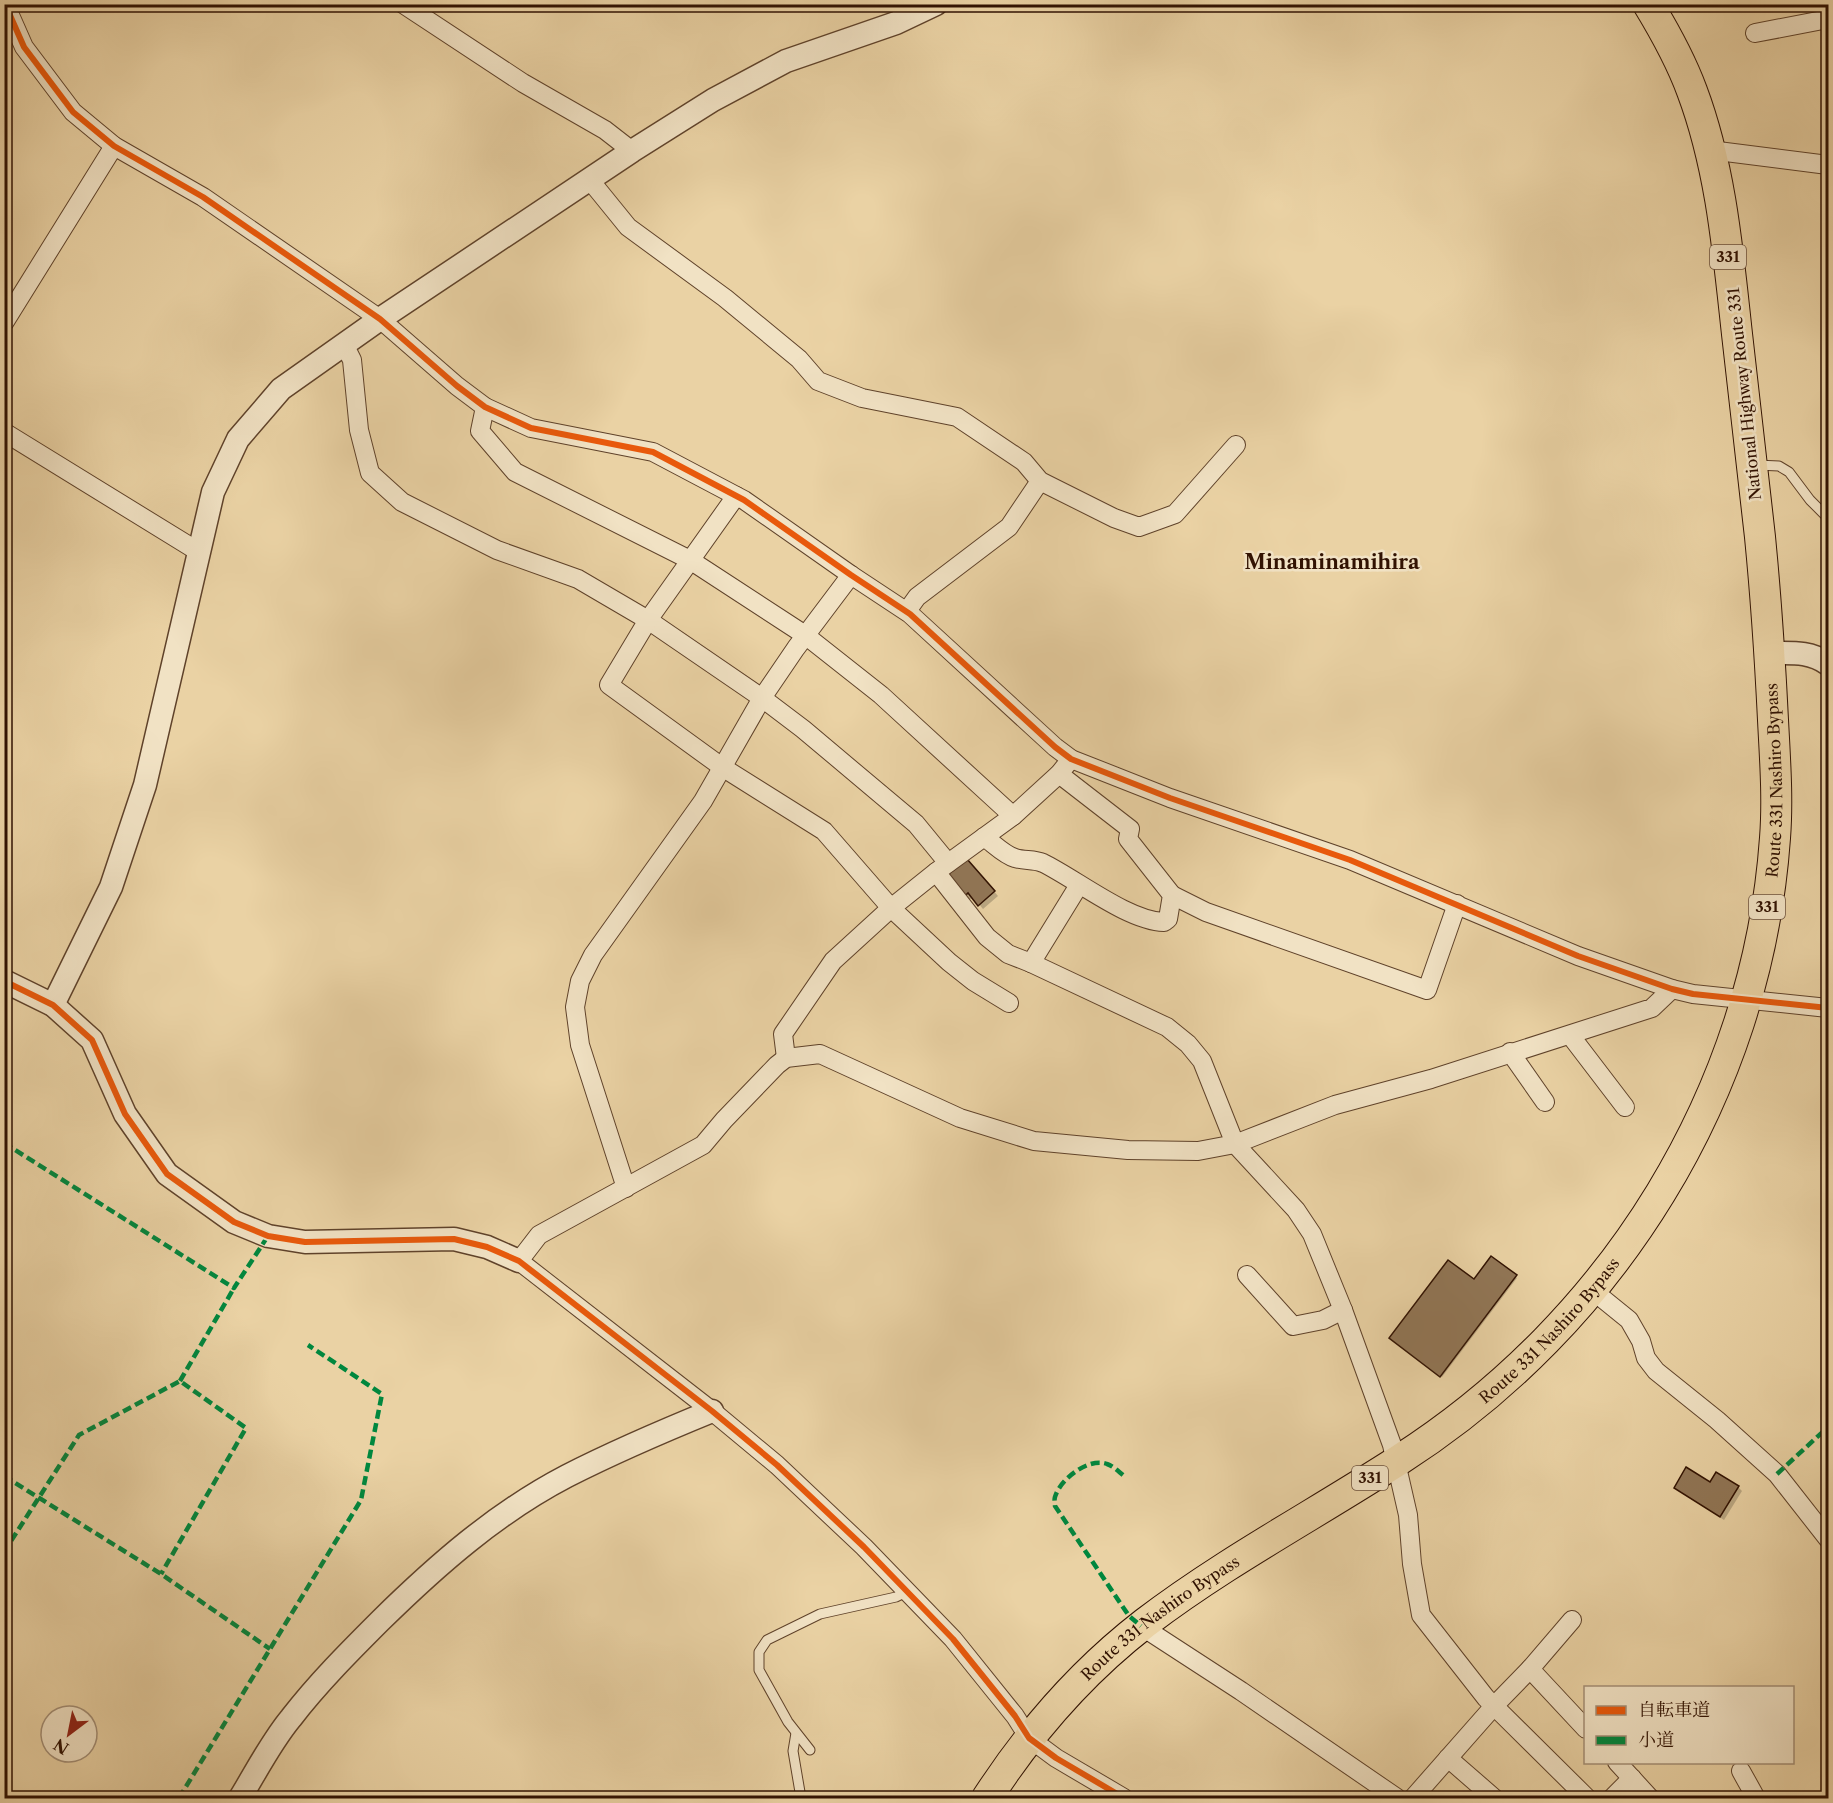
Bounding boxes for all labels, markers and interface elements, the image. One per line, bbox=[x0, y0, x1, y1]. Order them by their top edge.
road number: 331 bbox=[1710, 245, 1746, 269]
street label: National Highway Route 331 bbox=[1723, 286, 1765, 501]
district label: Minaminamihira bbox=[1244, 550, 1420, 574]
street label: Route 331 Nashiro Bypass bbox=[1761, 682, 1786, 879]
road number: 331 bbox=[1749, 895, 1785, 919]
street label: Route 331 Nashiro Bypass bbox=[1475, 1253, 1623, 1408]
road number: 331 bbox=[1352, 1466, 1388, 1490]
street label: Route 331 Nashiro Bypass bbox=[1076, 1551, 1243, 1685]
legend bbox=[1584, 1686, 1794, 1764]
text: 自転車道 bbox=[1638, 1699, 1710, 1721]
north arrow bbox=[39, 1704, 99, 1764]
text: 小道 bbox=[1638, 1729, 1674, 1751]
text: N bbox=[50, 1735, 72, 1759]

